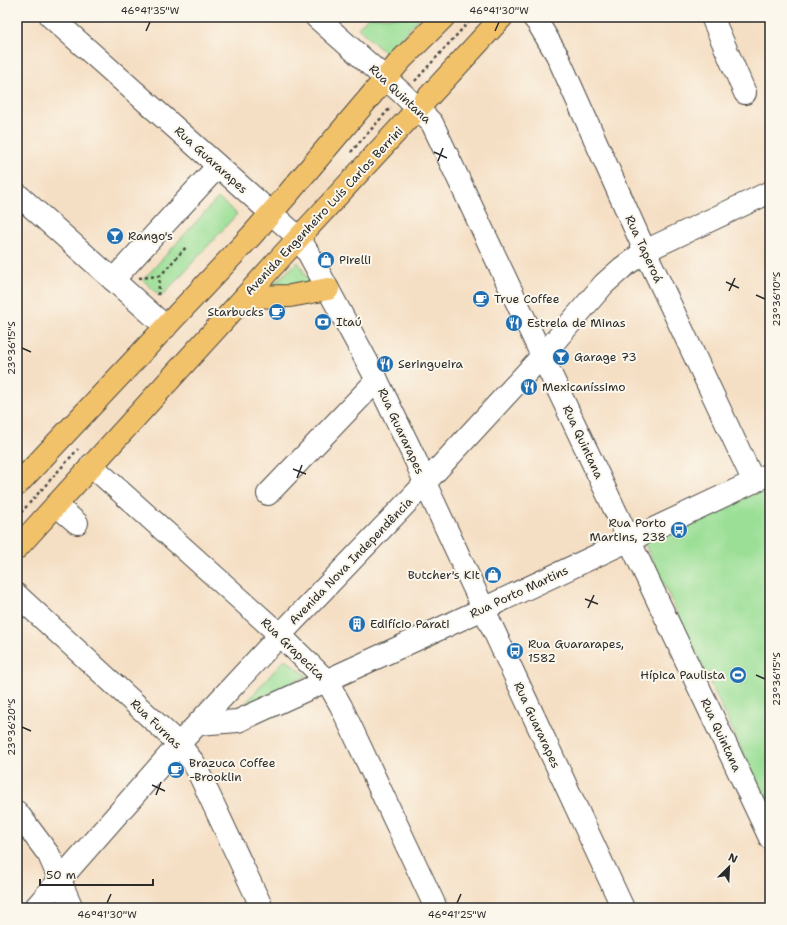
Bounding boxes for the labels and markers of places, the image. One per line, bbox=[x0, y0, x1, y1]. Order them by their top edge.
bar icon: Rango's bbox=[105, 226, 125, 246]
place label: Rango's bbox=[128, 228, 173, 244]
shop icon: Pirelli bbox=[316, 250, 336, 270]
place label: Pirelli bbox=[339, 252, 371, 268]
cafe icon: True Coffee bbox=[471, 289, 491, 309]
place label: True Coffee bbox=[494, 291, 560, 307]
cafe icon: Starbucks bbox=[267, 302, 287, 322]
place label: Starbucks bbox=[207, 304, 264, 320]
bank icon: Itaú bbox=[313, 312, 333, 332]
restaurant icon: Estrela de Minas bbox=[504, 313, 524, 333]
place label: Itaú bbox=[336, 314, 362, 330]
place label: Estrela de Minas bbox=[527, 315, 626, 331]
bar icon: Garage 73 bbox=[551, 347, 571, 367]
place label: Garage 73 bbox=[574, 349, 637, 365]
restaurant icon: Seringueira bbox=[375, 354, 395, 374]
place label: Seringueira bbox=[398, 356, 464, 372]
restaurant icon: Mexicaníssimo bbox=[519, 377, 539, 397]
place label: Mexicaníssimo bbox=[542, 379, 625, 395]
place label: Rua Porto Martins, 238 bbox=[589, 515, 666, 545]
bus stop icon: Rua Porto Martins, 238 bbox=[669, 520, 689, 540]
shop icon: Butcher's Kit bbox=[483, 565, 503, 585]
place label: Butcher's Kit bbox=[408, 567, 480, 583]
building icon: Edifício Parati bbox=[347, 614, 367, 634]
place label: Edifício Parati bbox=[370, 616, 450, 632]
place label: Rua Guararapes, 1582 bbox=[528, 636, 624, 666]
bus stop icon: Rua Guararapes, 1582 bbox=[505, 641, 525, 661]
sports icon: Hípica Paulista bbox=[728, 665, 748, 685]
place label: Hípica Paulista bbox=[640, 667, 726, 683]
place label: Brazuca Coffee -Brooklin bbox=[189, 755, 276, 785]
cafe icon: Brazuca Coffee -Brooklin bbox=[166, 760, 186, 780]

